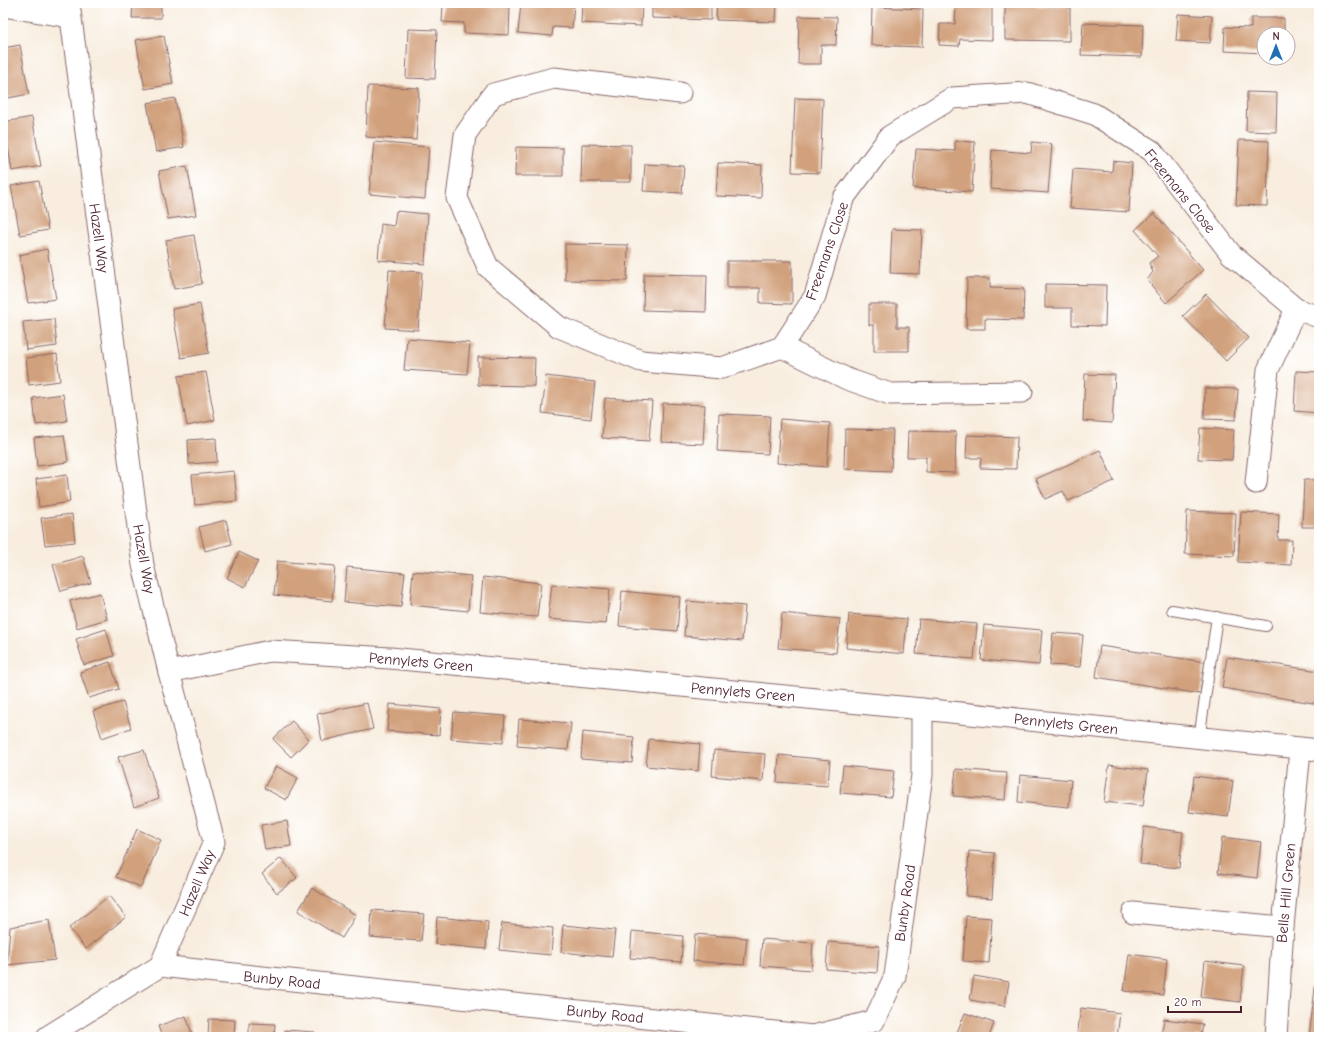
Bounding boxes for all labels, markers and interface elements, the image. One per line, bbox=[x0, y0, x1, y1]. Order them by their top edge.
north arrow bbox=[1256, 26, 1296, 66]
text: N bbox=[1272, 30, 1280, 43]
street label: Freemans Close bbox=[1141, 145, 1220, 237]
street label: Freemans Close bbox=[802, 199, 852, 303]
street label: Hazell Way bbox=[85, 202, 113, 274]
street label: Hazell Way bbox=[129, 523, 159, 595]
street label: Pennylets Green bbox=[368, 648, 474, 676]
street label: Pennylets Green bbox=[690, 678, 796, 706]
street label: Pennylets Green bbox=[1013, 710, 1119, 738]
street label: Bells Hill Green bbox=[1273, 842, 1299, 944]
street label: Hazell Way bbox=[175, 847, 219, 919]
street label: Bunby Road bbox=[891, 863, 919, 943]
street label: Bunby Road bbox=[243, 967, 321, 993]
scale bar bbox=[1168, 988, 1241, 1014]
text: 20 m bbox=[1174, 995, 1202, 1009]
street label: Bunby Road bbox=[566, 1001, 644, 1027]

